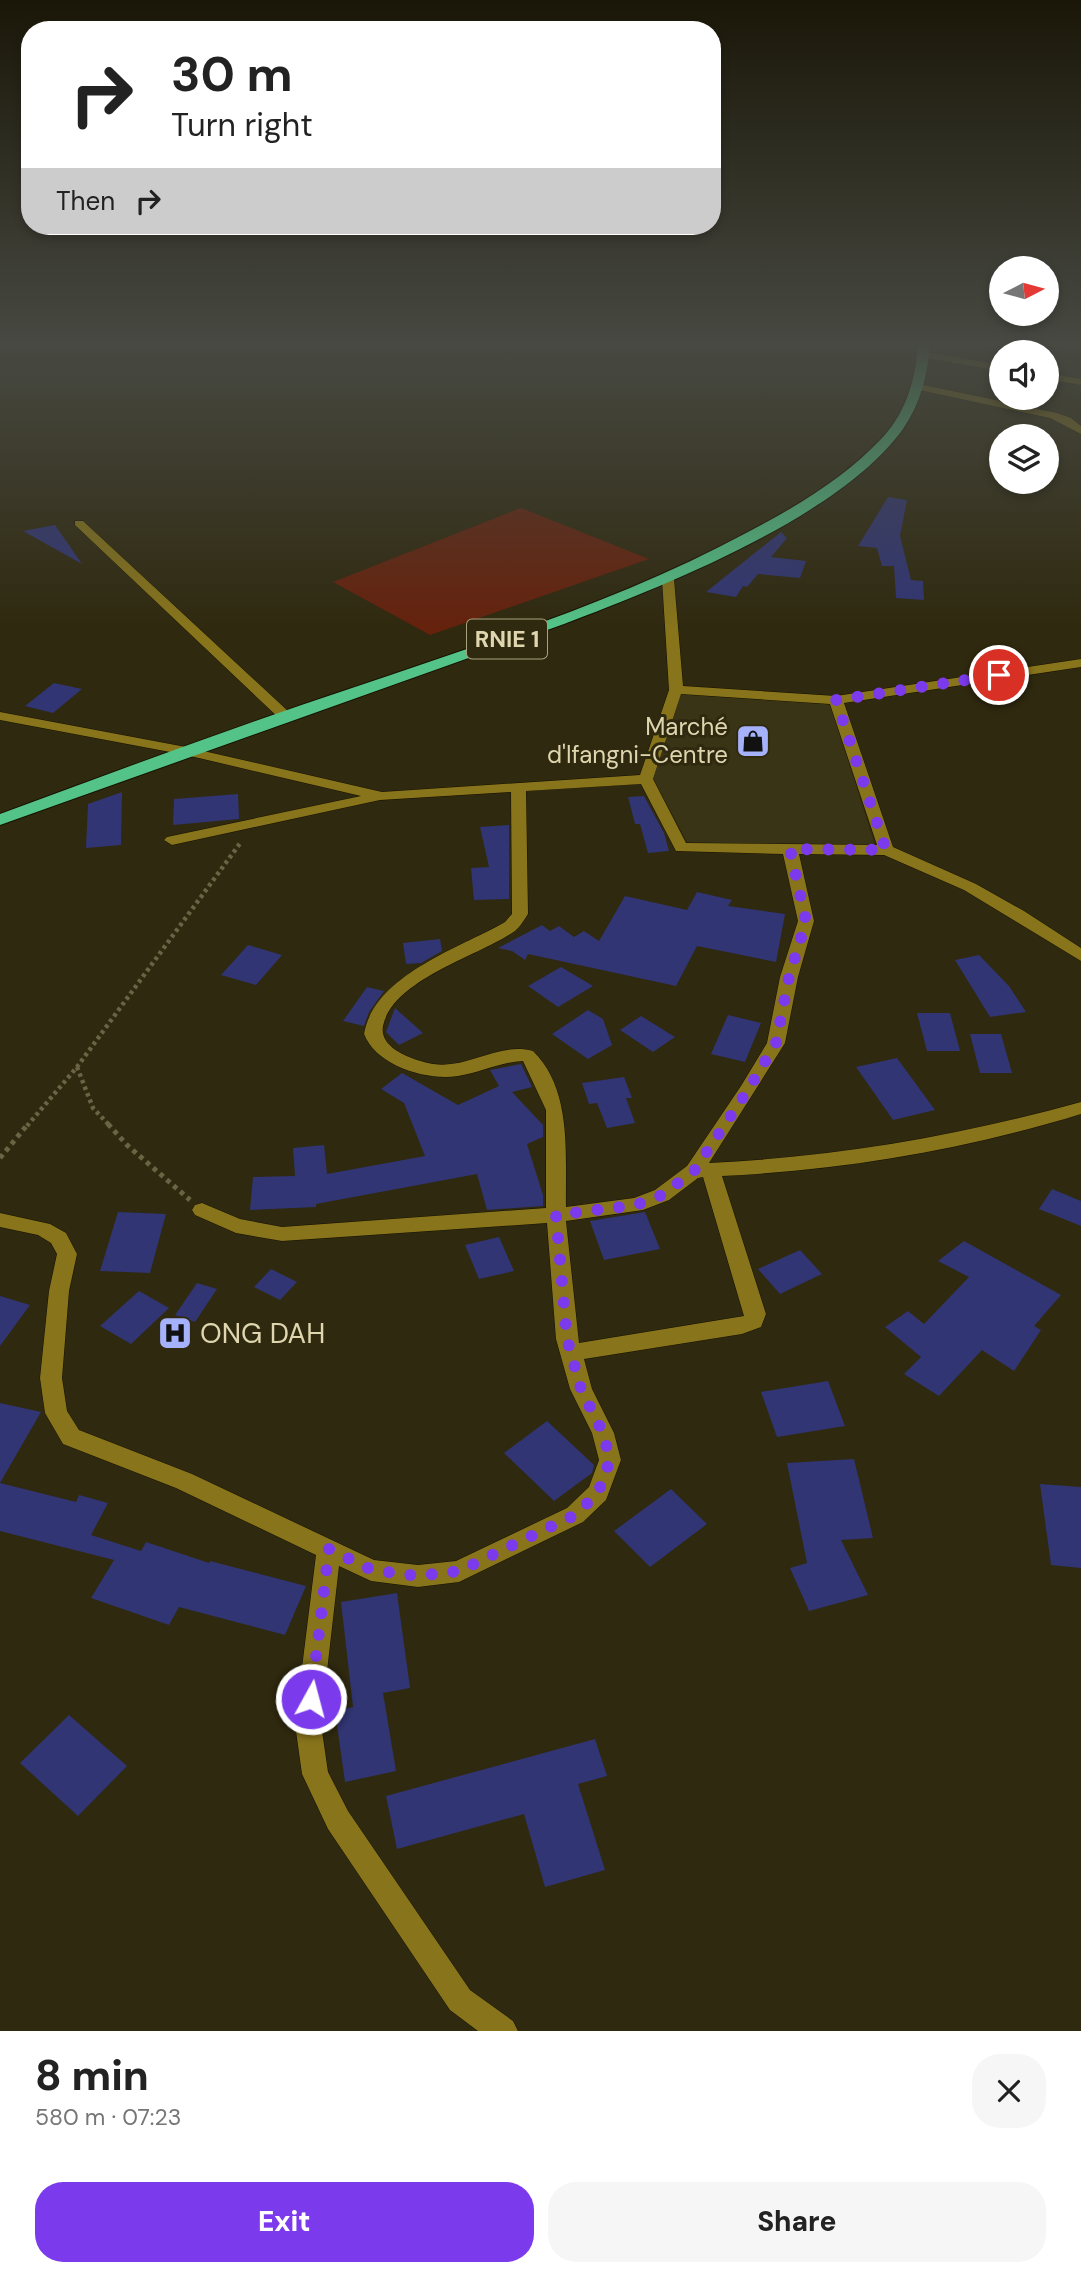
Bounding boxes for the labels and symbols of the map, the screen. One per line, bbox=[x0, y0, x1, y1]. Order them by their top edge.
north arrow bbox=[989, 256, 1059, 326]
road number: RNIE 1 bbox=[467, 620, 547, 659]
pin bbox=[969, 645, 1029, 705]
place label: Marché d'Ifangni-Centre bbox=[547, 711, 728, 770]
shop icon: Marché d'Ifangni-Centre bbox=[734, 722, 772, 760]
hospital icon: ONG DAH bbox=[156, 1314, 194, 1352]
place label: ONG DAH bbox=[200, 1315, 325, 1352]
position arrow bbox=[274, 1662, 348, 1736]

